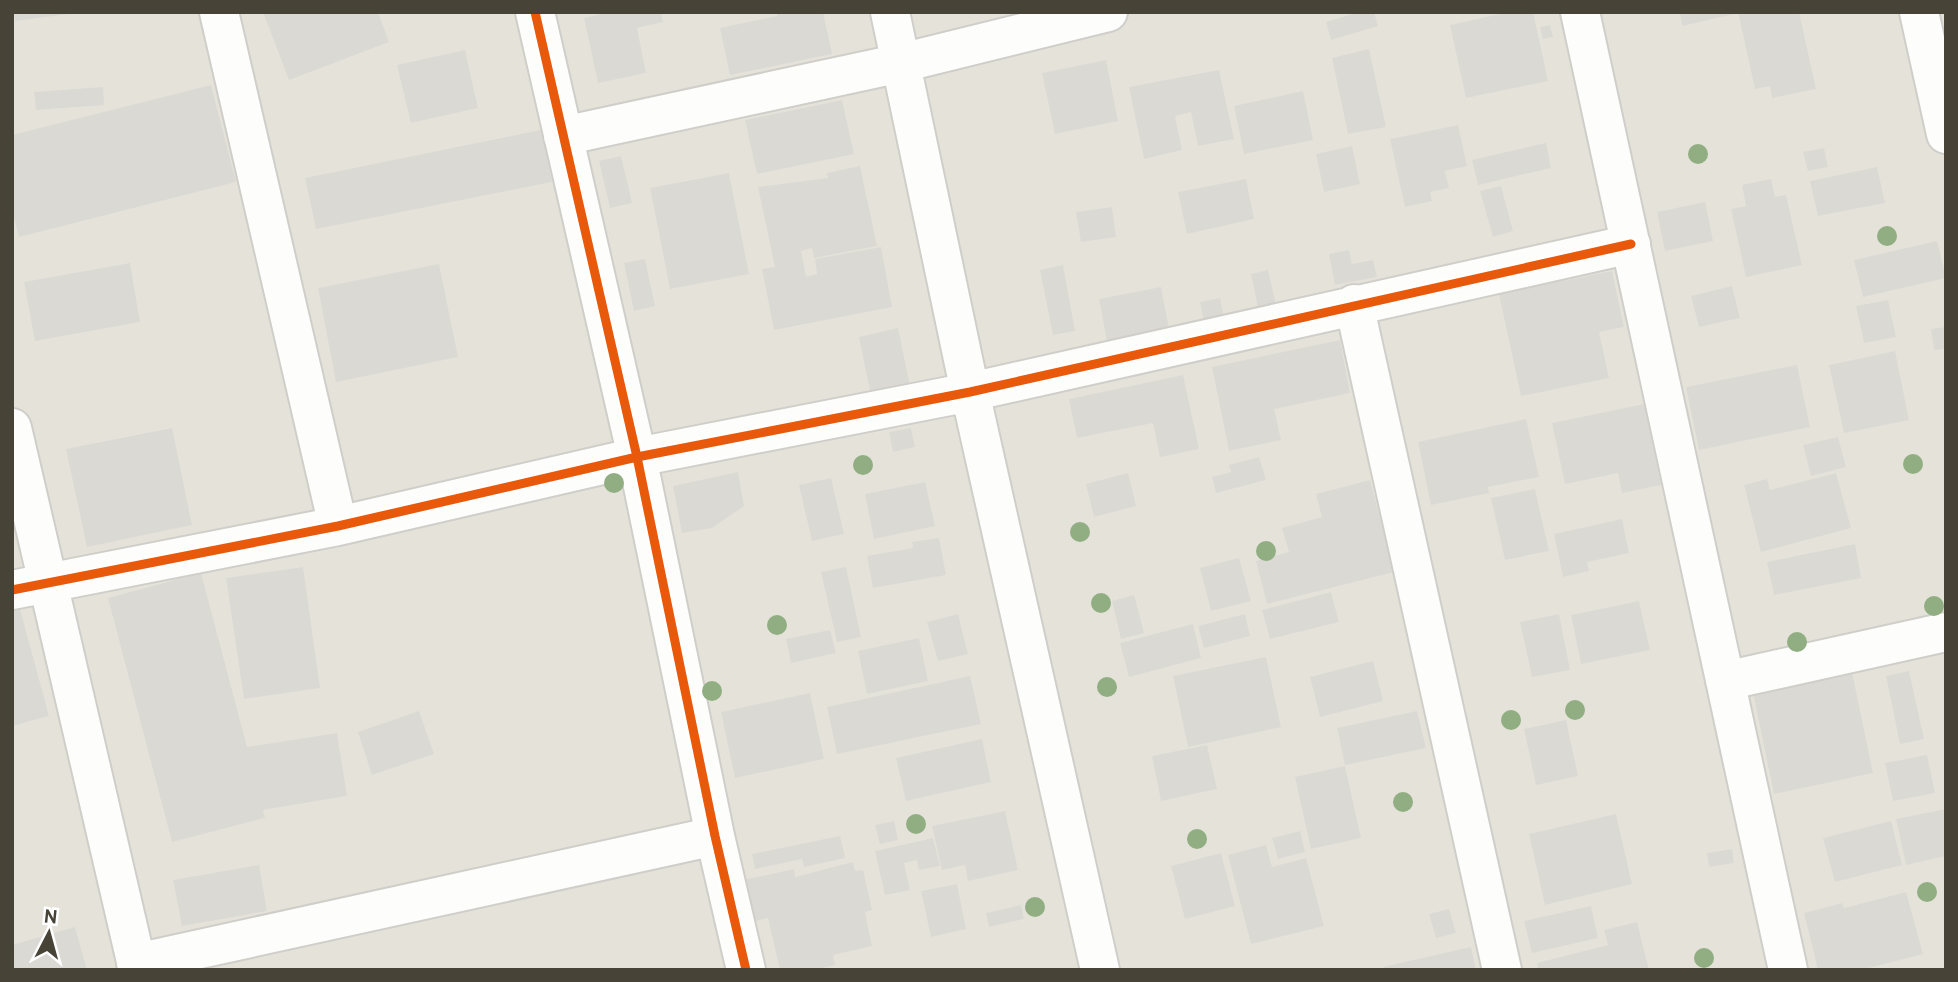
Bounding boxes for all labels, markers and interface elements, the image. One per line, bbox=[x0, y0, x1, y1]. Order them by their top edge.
north arrow bbox=[14, 898, 84, 968]
text: N bbox=[43, 905, 59, 931]

